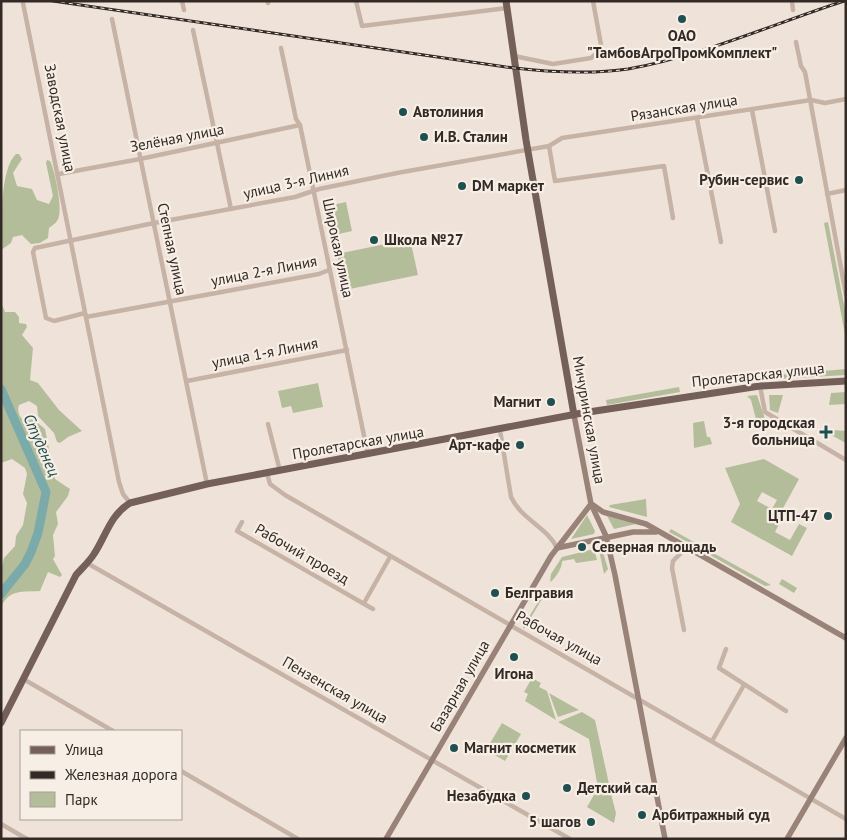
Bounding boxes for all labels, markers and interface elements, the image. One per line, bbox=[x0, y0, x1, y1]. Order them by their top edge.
marker: ОАО "ТамбовАгроПромКомплект" bbox=[676, 13, 688, 25]
place label: ОАО "ТамбовАгроПромКомплект" bbox=[587, 26, 777, 62]
street label: Заводская улица bbox=[41, 62, 80, 174]
street label: Рязанская улица bbox=[629, 90, 739, 125]
place label: Автолиния bbox=[413, 102, 484, 121]
marker: Автолиния bbox=[397, 106, 409, 118]
street label: Зелёная улица bbox=[128, 119, 226, 156]
place label: И.В. Сталин bbox=[434, 127, 508, 146]
marker: И.В. Сталин bbox=[418, 131, 430, 143]
street label: улица 3-я Линия bbox=[241, 160, 350, 203]
place label: Рубин-сервис bbox=[699, 170, 790, 189]
marker: Рубин-сервис bbox=[793, 174, 805, 186]
place label: DM маркет bbox=[472, 176, 545, 195]
marker: DM маркет bbox=[456, 180, 468, 192]
street label: Широкая улица bbox=[319, 196, 358, 299]
street label: Степная улица bbox=[153, 201, 192, 297]
place label: Школа №27 bbox=[384, 230, 464, 249]
marker: Школа №27 bbox=[368, 234, 380, 246]
street label: улица 2-я Линия bbox=[209, 251, 319, 290]
street label: улица 1-я Линия bbox=[210, 333, 320, 372]
street label: Мичуринская улица bbox=[569, 355, 610, 485]
street label: Пролетарская улица bbox=[691, 358, 825, 391]
place label: Магнит bbox=[493, 392, 542, 411]
marker: Магнит bbox=[545, 396, 557, 408]
water label: Студенец bbox=[19, 410, 65, 480]
place label: 3-я городская больница bbox=[723, 413, 815, 449]
street label: Пролетарская улица bbox=[291, 422, 425, 463]
marker: 3-я городская больница bbox=[819, 425, 833, 439]
place label: Арт-кафе bbox=[449, 435, 510, 454]
marker: Арт-кафе bbox=[514, 439, 526, 451]
place label: ЦТП-47 bbox=[768, 506, 818, 525]
marker: ЦТП-47 bbox=[822, 510, 834, 522]
street label: Рабочий проезд bbox=[252, 519, 353, 588]
place label: Северная площадь bbox=[592, 537, 717, 556]
marker: Северная площадь bbox=[576, 541, 588, 553]
place label: Белгравия bbox=[505, 583, 573, 602]
marker: Белгравия bbox=[489, 587, 501, 599]
street label: Рабочая улица bbox=[513, 606, 606, 669]
street label: Базарная улица bbox=[426, 637, 493, 735]
marker: Игона bbox=[508, 651, 520, 663]
street label: Пензенская улица bbox=[279, 652, 391, 727]
place label: Игона bbox=[494, 664, 534, 683]
legend bbox=[20, 730, 182, 820]
place label: Магнит косметик bbox=[464, 738, 577, 757]
text: Улица bbox=[65, 740, 103, 759]
marker: Магнит косметик bbox=[448, 742, 460, 754]
text: Железная дорога bbox=[64, 765, 178, 784]
place label: Детский сад bbox=[577, 778, 658, 797]
marker: Детский сад bbox=[561, 782, 573, 794]
place label: Незабудка bbox=[447, 786, 516, 805]
text: Парк bbox=[65, 790, 98, 809]
marker: Незабудка bbox=[520, 790, 532, 802]
place label: Арбитражный суд bbox=[652, 805, 770, 824]
marker: Арбитражный суд bbox=[636, 809, 648, 821]
place label: 5 шагов bbox=[529, 812, 581, 831]
marker: 5 шагов bbox=[585, 816, 597, 828]

